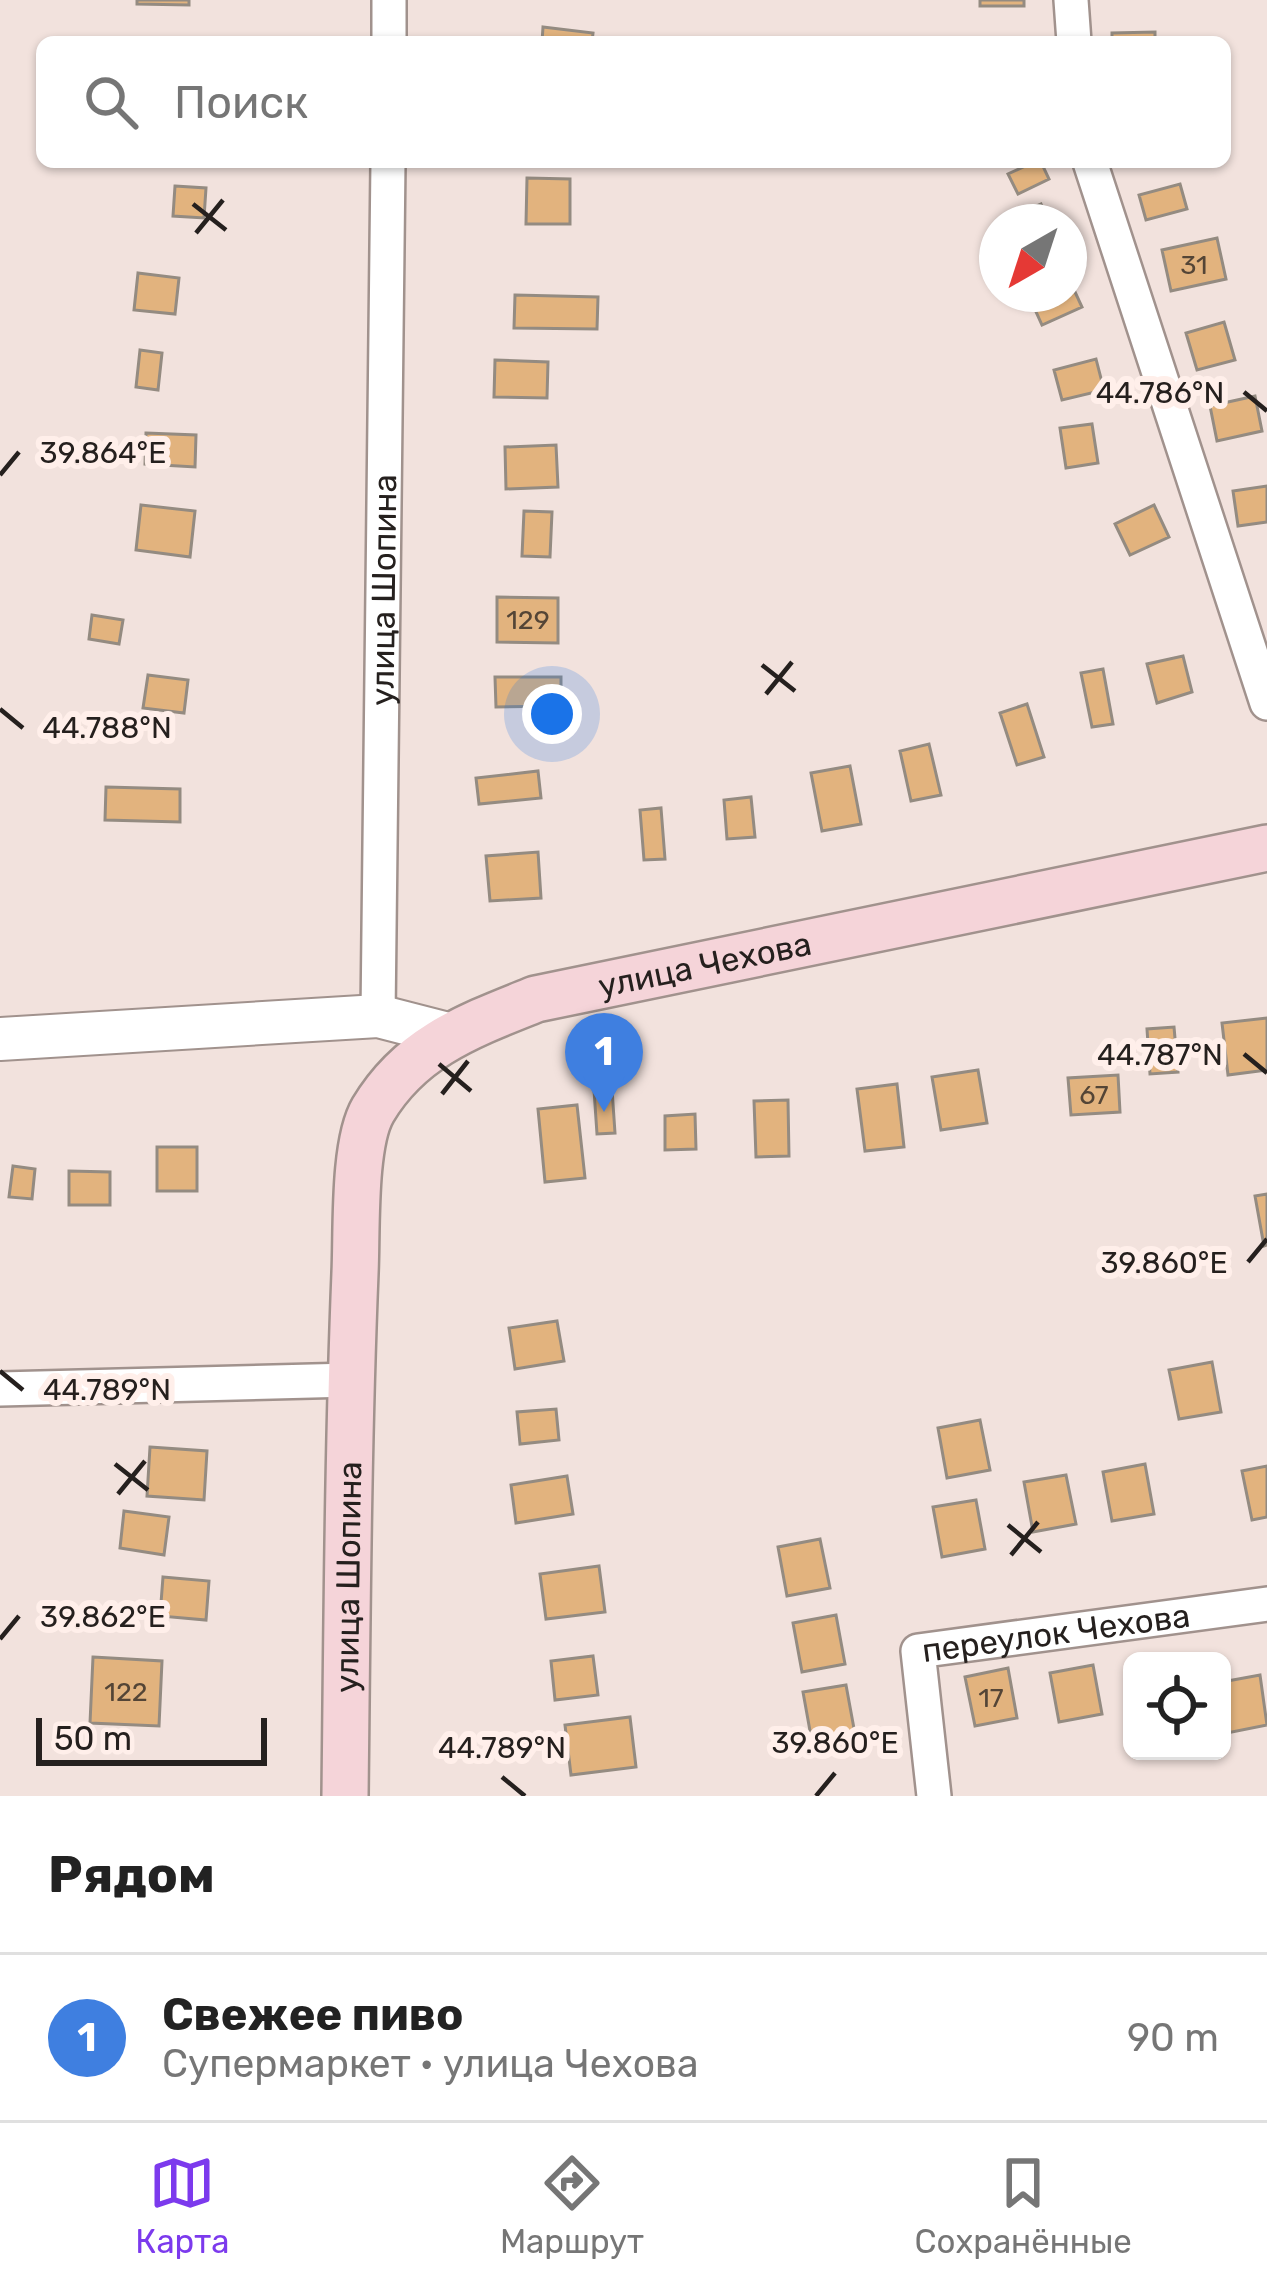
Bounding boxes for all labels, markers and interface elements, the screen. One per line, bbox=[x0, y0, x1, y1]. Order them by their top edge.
search box bbox=[36, 36, 1231, 168]
icon: search bbox=[78, 69, 144, 135]
text: Поиск bbox=[174, 76, 308, 129]
north arrow bbox=[979, 204, 1087, 312]
house number: 31 bbox=[1180, 249, 1208, 281]
text: 44.786°N bbox=[1096, 375, 1224, 411]
text: 39.864°E bbox=[40, 435, 166, 471]
street label: улица Шопина bbox=[362, 474, 404, 706]
house number: 129 bbox=[506, 604, 550, 636]
your location bbox=[522, 684, 582, 744]
text: 44.788°N bbox=[42, 710, 172, 746]
street label: улица Чехова bbox=[595, 923, 815, 1005]
pin: 1 bbox=[565, 1013, 643, 1112]
text: 44.787°N bbox=[1097, 1037, 1223, 1073]
house number: 67 bbox=[1079, 1079, 1109, 1111]
text: 39.860°E bbox=[1100, 1245, 1228, 1281]
text: 44.789°N bbox=[43, 1372, 171, 1408]
street label: улица Шопина bbox=[327, 1461, 369, 1693]
street label: переулок Чехова bbox=[919, 1595, 1192, 1670]
text: 39.862°E bbox=[40, 1599, 166, 1635]
map controls bbox=[1123, 1652, 1231, 1760]
button: locate bbox=[1123, 1652, 1231, 1760]
house number: 122 bbox=[104, 1676, 148, 1708]
house number: 17 bbox=[978, 1682, 1004, 1714]
scale bar bbox=[36, 1712, 267, 1765]
text: 50 m bbox=[54, 1719, 132, 1758]
text: 39.860°E bbox=[771, 1725, 899, 1761]
text: 44.789°N bbox=[438, 1730, 566, 1766]
text: Рядом bbox=[48, 1844, 215, 1905]
text: Свежее пиво bbox=[162, 1988, 464, 2041]
text: 1 bbox=[77, 2015, 97, 2061]
text: 90 m bbox=[1127, 2015, 1219, 2061]
text: Супермаркет · улица Чехова bbox=[162, 2041, 699, 2087]
tab: Карта bbox=[135, 2150, 229, 2261]
tab: Маршрут bbox=[500, 2150, 644, 2261]
tab: Сохранённые bbox=[915, 2150, 1132, 2261]

